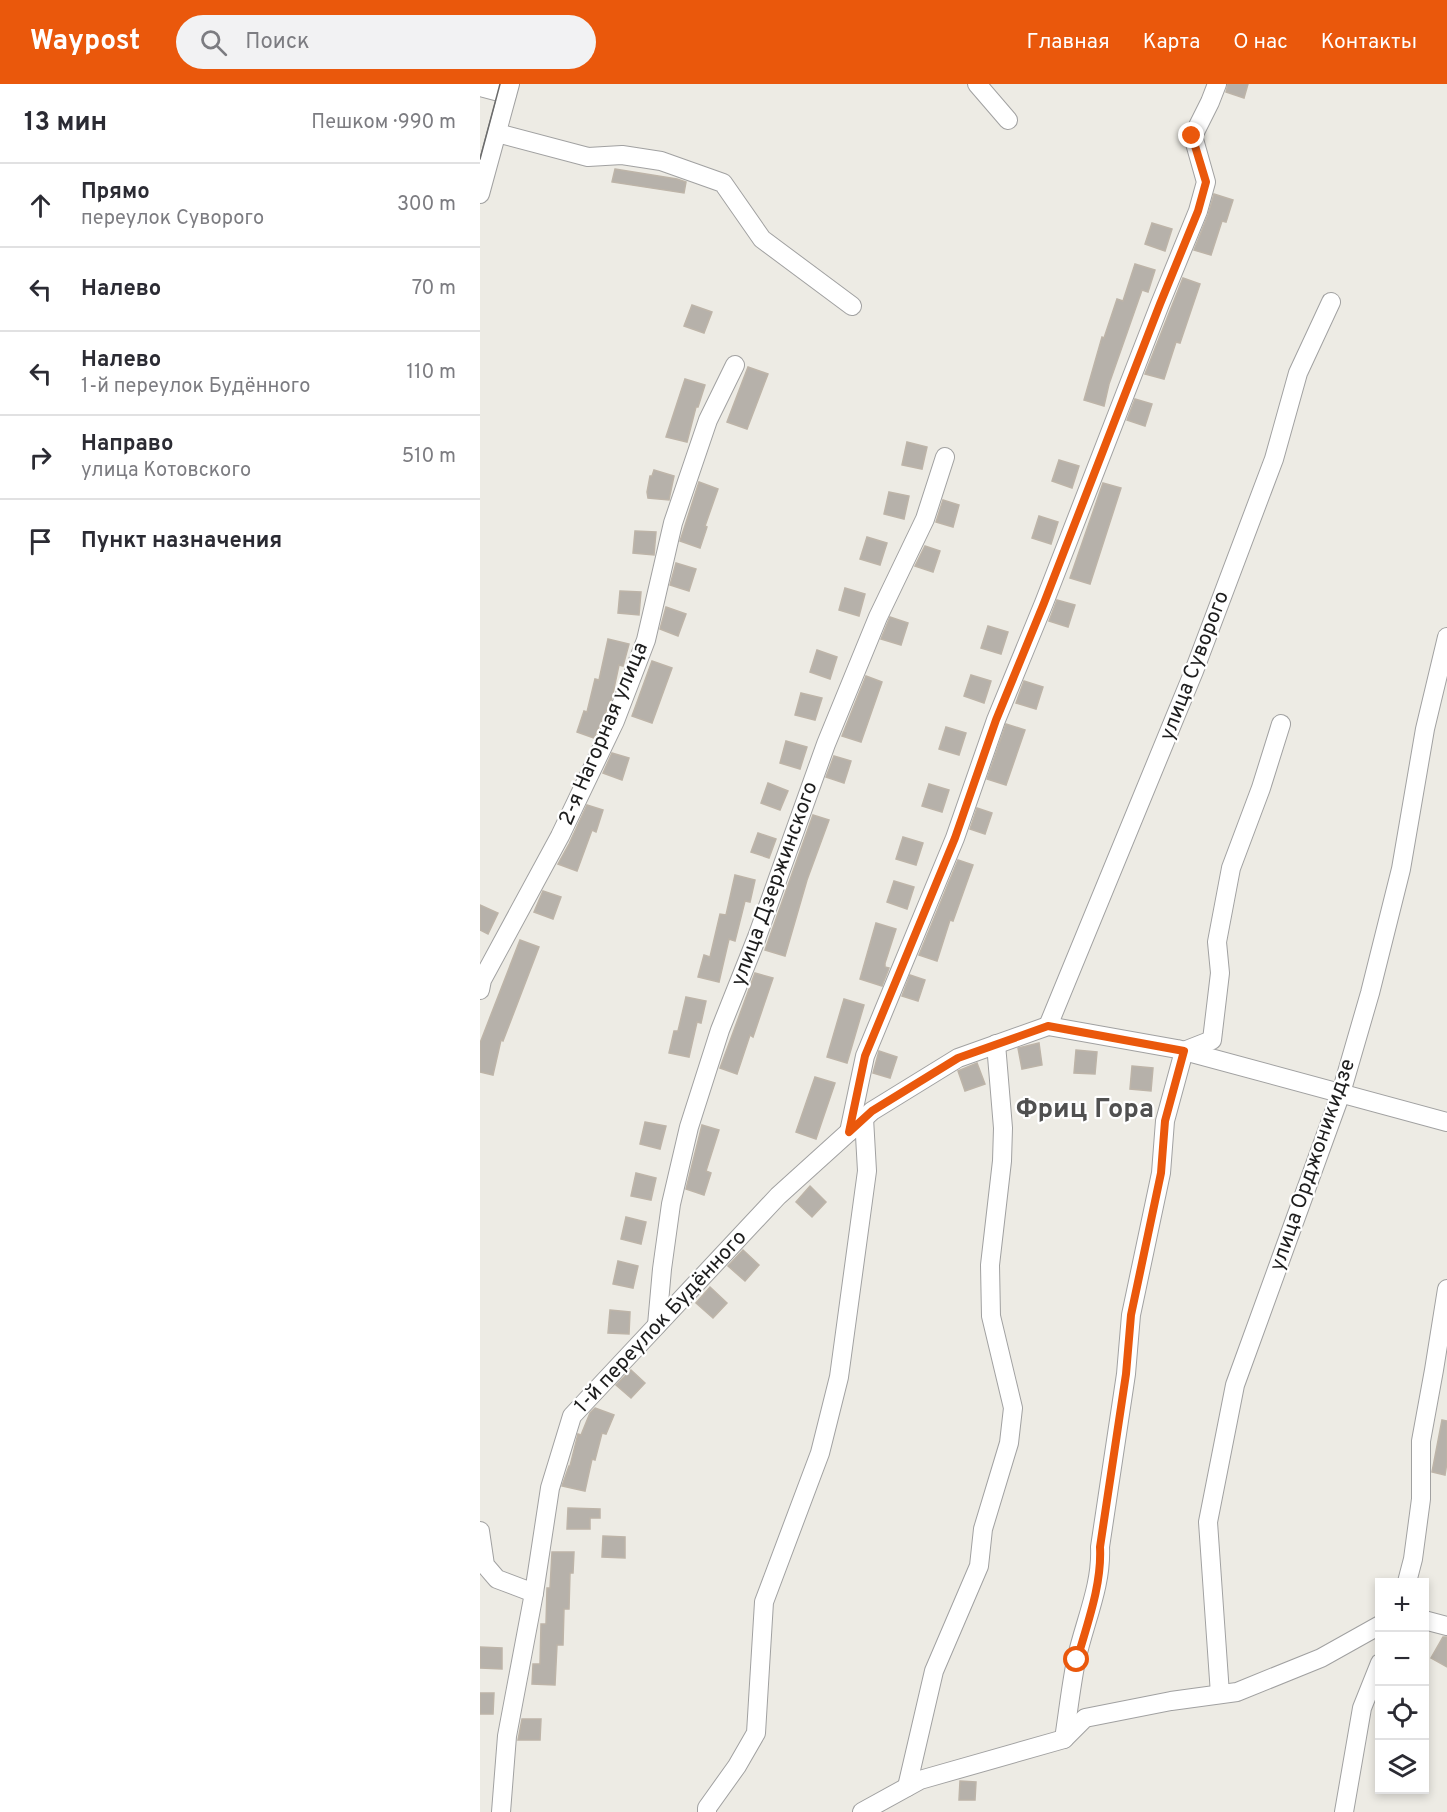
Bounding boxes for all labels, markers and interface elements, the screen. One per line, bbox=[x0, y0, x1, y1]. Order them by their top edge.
search box bbox=[176, 15, 596, 69]
text: Waypost bbox=[30, 24, 140, 60]
icon: search bbox=[197, 26, 230, 59]
text: Поиск bbox=[245, 29, 310, 56]
text: Главная bbox=[1026, 29, 1110, 56]
text: Карта bbox=[1143, 29, 1200, 56]
text: О нас bbox=[1233, 29, 1288, 56]
text: Контакты bbox=[1321, 29, 1417, 56]
text: 13 мин bbox=[24, 107, 107, 140]
text: Пешком · 990 m bbox=[311, 110, 456, 136]
route end bbox=[1178, 122, 1204, 148]
text: Прямо bbox=[81, 179, 150, 206]
icon: ahead bbox=[24, 189, 57, 222]
text: 300 m bbox=[397, 192, 456, 218]
text: переулок Суворого bbox=[81, 206, 264, 232]
icon: left bbox=[24, 273, 57, 306]
text: Налево bbox=[81, 276, 161, 303]
text: 70 m bbox=[412, 276, 456, 302]
text: Налево bbox=[81, 347, 161, 374]
icon: left bbox=[24, 357, 57, 390]
text: 110 m bbox=[407, 360, 456, 386]
text: 1-й переулок Будённого bbox=[81, 374, 311, 400]
text: Направо bbox=[81, 431, 173, 458]
icon: right bbox=[24, 441, 57, 474]
text: 510 m bbox=[402, 444, 456, 470]
text: улица Котовского bbox=[81, 458, 251, 484]
icon: arrive bbox=[24, 525, 57, 558]
text: Пункт назначения bbox=[81, 528, 282, 555]
street label: улица Суворого bbox=[1154, 587, 1236, 745]
street label: 2-я Нагорная улица bbox=[553, 638, 655, 830]
street label: улица Дзержинского bbox=[725, 778, 825, 990]
street label: улица Орджоникидзе bbox=[1264, 1055, 1362, 1275]
district label: Фриц Гора bbox=[1016, 1093, 1154, 1127]
street label: 1-й переулок Будённого bbox=[569, 1225, 753, 1419]
map controls bbox=[1375, 1578, 1429, 1794]
button: + bbox=[1375, 1578, 1429, 1632]
button: − bbox=[1375, 1632, 1429, 1686]
route start bbox=[1063, 1646, 1089, 1672]
button: locate bbox=[1375, 1686, 1429, 1740]
button: layers bbox=[1375, 1740, 1429, 1794]

